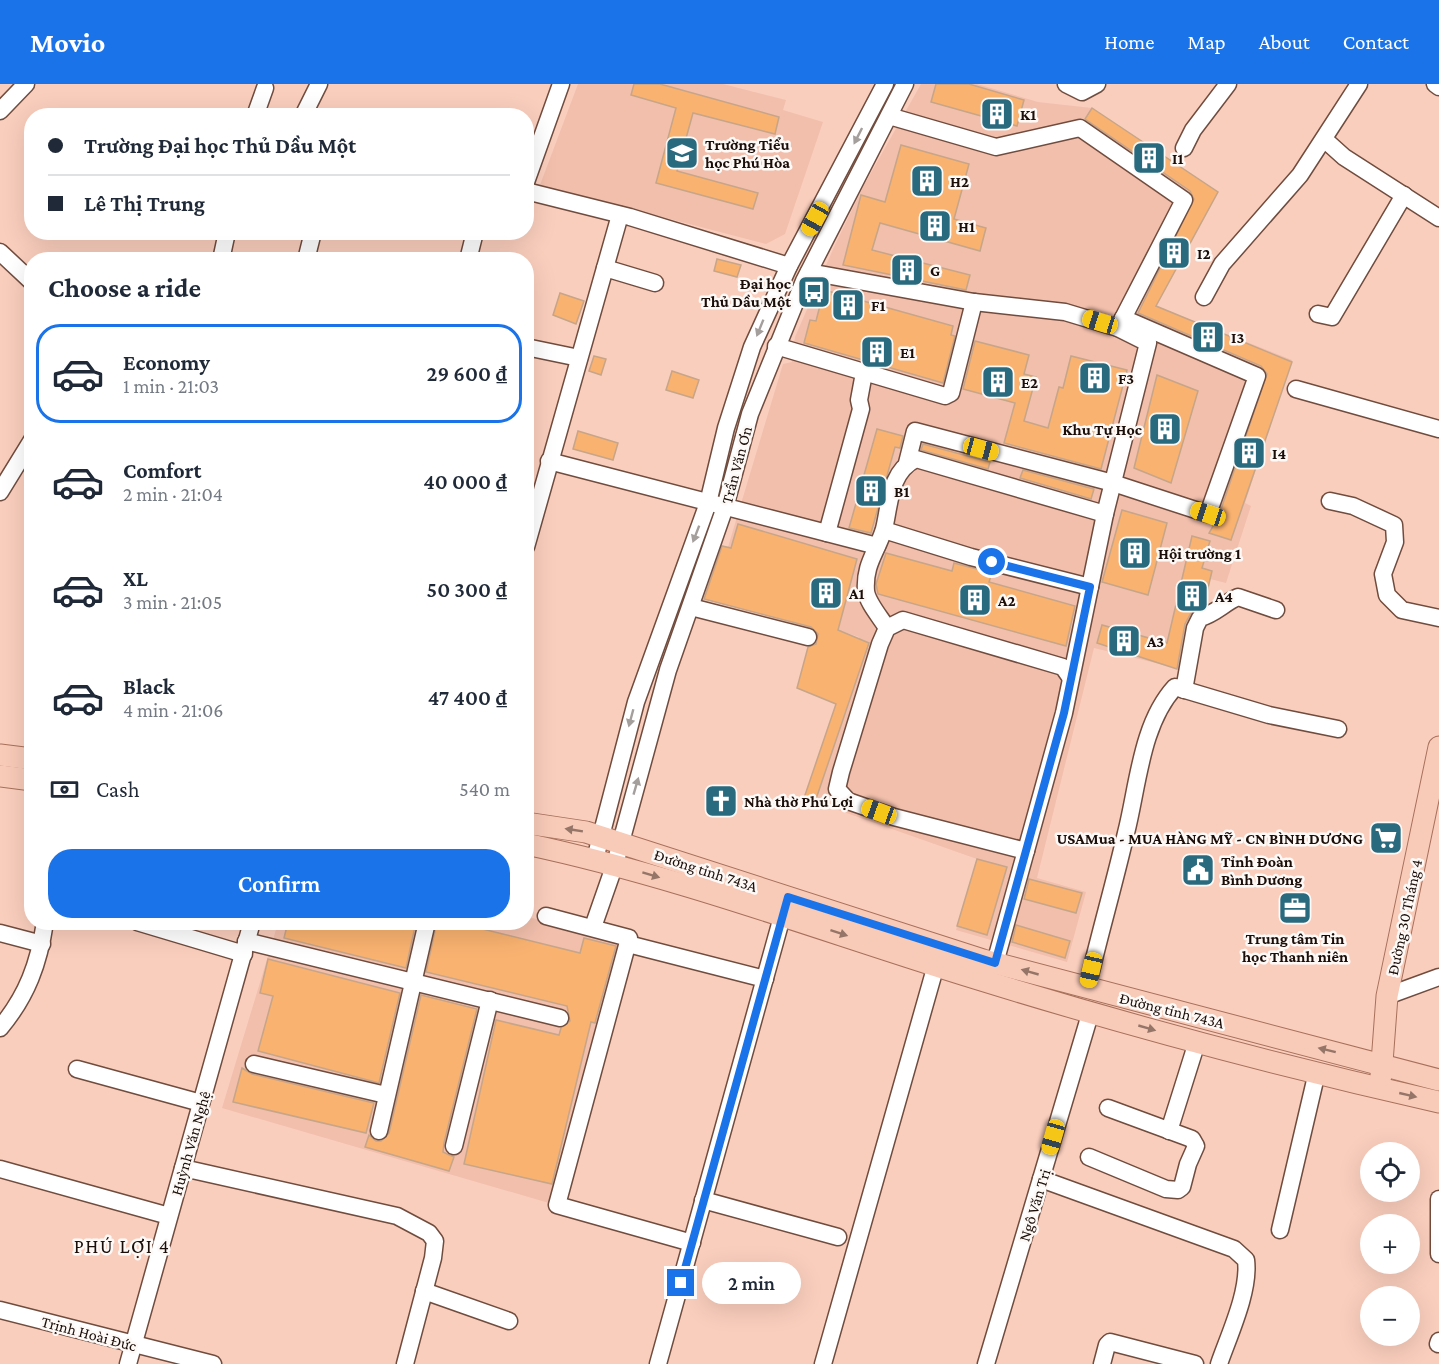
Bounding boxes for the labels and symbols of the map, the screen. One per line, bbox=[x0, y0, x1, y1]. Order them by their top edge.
building icon: K1 bbox=[979, 96, 1015, 132]
place label: K1 bbox=[1020, 106, 1036, 123]
one-way arrow bbox=[853, 127, 863, 145]
school or university icon: Trường Tiểu học Phú Hòa bbox=[664, 135, 700, 171]
place label: Trường Tiểu học Phú Hòa bbox=[705, 136, 790, 171]
building icon: I1 bbox=[1131, 140, 1167, 176]
place label: I1 bbox=[1172, 150, 1183, 167]
building icon: H2 bbox=[909, 163, 945, 199]
place label: H2 bbox=[950, 173, 969, 190]
car bbox=[798, 199, 832, 239]
building icon: H1 bbox=[917, 208, 953, 244]
place label: H1 bbox=[958, 218, 975, 235]
building icon: I2 bbox=[1156, 235, 1192, 271]
place label: I2 bbox=[1197, 245, 1211, 262]
building icon: G bbox=[889, 252, 925, 288]
place label: G bbox=[930, 262, 940, 279]
bus stop icon: Đại học Thủ Dầu Một bbox=[796, 274, 832, 310]
place label: Đại học Thủ Dầu Một bbox=[701, 275, 791, 310]
building icon: F1 bbox=[830, 287, 866, 323]
place label: F1 bbox=[871, 297, 885, 314]
car bbox=[1080, 308, 1120, 336]
building icon: I3 bbox=[1190, 319, 1226, 355]
one-way arrow bbox=[755, 320, 765, 338]
place label: I3 bbox=[1231, 329, 1244, 346]
building icon: E1 bbox=[859, 334, 895, 370]
place label: E1 bbox=[900, 344, 915, 361]
building icon: F3 bbox=[1077, 360, 1113, 396]
building icon: E2 bbox=[980, 364, 1016, 400]
place label: F3 bbox=[1118, 370, 1134, 387]
place label: E2 bbox=[1021, 374, 1038, 391]
building icon: Khu Tự Học bbox=[1147, 411, 1183, 447]
place label: Khu Tự Học bbox=[1062, 421, 1142, 438]
street label: Trần Văn Ơn bbox=[718, 424, 755, 506]
building icon: I4 bbox=[1231, 435, 1267, 471]
car bbox=[961, 436, 1001, 462]
place label: I4 bbox=[1272, 445, 1286, 462]
building icon: B1 bbox=[853, 473, 889, 509]
place label: B1 bbox=[894, 483, 909, 500]
car bbox=[1188, 500, 1228, 528]
one-way arrow bbox=[691, 526, 701, 544]
building icon: Hội trường 1 bbox=[1117, 535, 1153, 571]
place label: Hội trường 1 bbox=[1158, 545, 1241, 562]
route start bbox=[978, 548, 1005, 575]
building icon: A1 bbox=[808, 575, 844, 611]
building icon: A4 bbox=[1174, 578, 1210, 614]
building icon: A2 bbox=[957, 582, 993, 618]
place label: A1 bbox=[848, 585, 865, 602]
place label: A4 bbox=[1214, 588, 1233, 605]
place label: A2 bbox=[997, 592, 1016, 609]
building icon: A3 bbox=[1106, 623, 1142, 659]
place label: A3 bbox=[1146, 633, 1164, 650]
one-way arrow bbox=[626, 709, 635, 727]
one-way arrow bbox=[632, 777, 641, 795]
church icon: Nhà thờ Phú Lợi bbox=[703, 783, 739, 819]
place label: Nhà thờ Phú Lợi bbox=[744, 793, 853, 810]
car bbox=[859, 797, 899, 827]
supermarket icon: USAMua - MUA HÀNG MỸ - CN BÌNH DƯƠNG bbox=[1368, 820, 1404, 856]
one-way arrow bbox=[564, 825, 583, 834]
place label: USAMua - MUA HÀNG MỸ - CN BÌNH DƯƠNG bbox=[1056, 830, 1363, 847]
street label: Đường tỉnh 743A bbox=[652, 846, 760, 896]
public building icon: Tỉnh Đoàn Bình Dương bbox=[1180, 852, 1216, 888]
place label: Tỉnh Đoàn Bình Dương bbox=[1221, 853, 1302, 888]
street label: Đường 30 Tháng 4 bbox=[1384, 858, 1426, 977]
one-way arrow bbox=[643, 871, 661, 880]
office icon: Trung tâm Tin học Thanh niên bbox=[1277, 890, 1313, 926]
one-way arrow bbox=[830, 929, 848, 938]
place label: Trung tâm Tin học Thanh niên bbox=[1242, 930, 1348, 965]
car bbox=[1078, 950, 1104, 990]
one-way arrow bbox=[1021, 967, 1039, 977]
street label: Đường tỉnh 743A bbox=[1117, 989, 1227, 1033]
one-way arrow bbox=[1138, 1023, 1156, 1033]
one-way arrow bbox=[1318, 1044, 1336, 1054]
street label: Huỳnh Văn Nghệ bbox=[167, 1089, 214, 1198]
one-way arrow bbox=[1399, 1090, 1418, 1100]
car bbox=[1039, 1117, 1067, 1157]
street label: Ngô Văn Trị bbox=[1015, 1167, 1055, 1244]
district label: PHÚ LỢI 4 bbox=[74, 1235, 170, 1258]
callout: 2 min bbox=[702, 1262, 801, 1304]
route end bbox=[667, 1269, 694, 1296]
street label: Trịnh Hoài Đức bbox=[39, 1313, 139, 1355]

